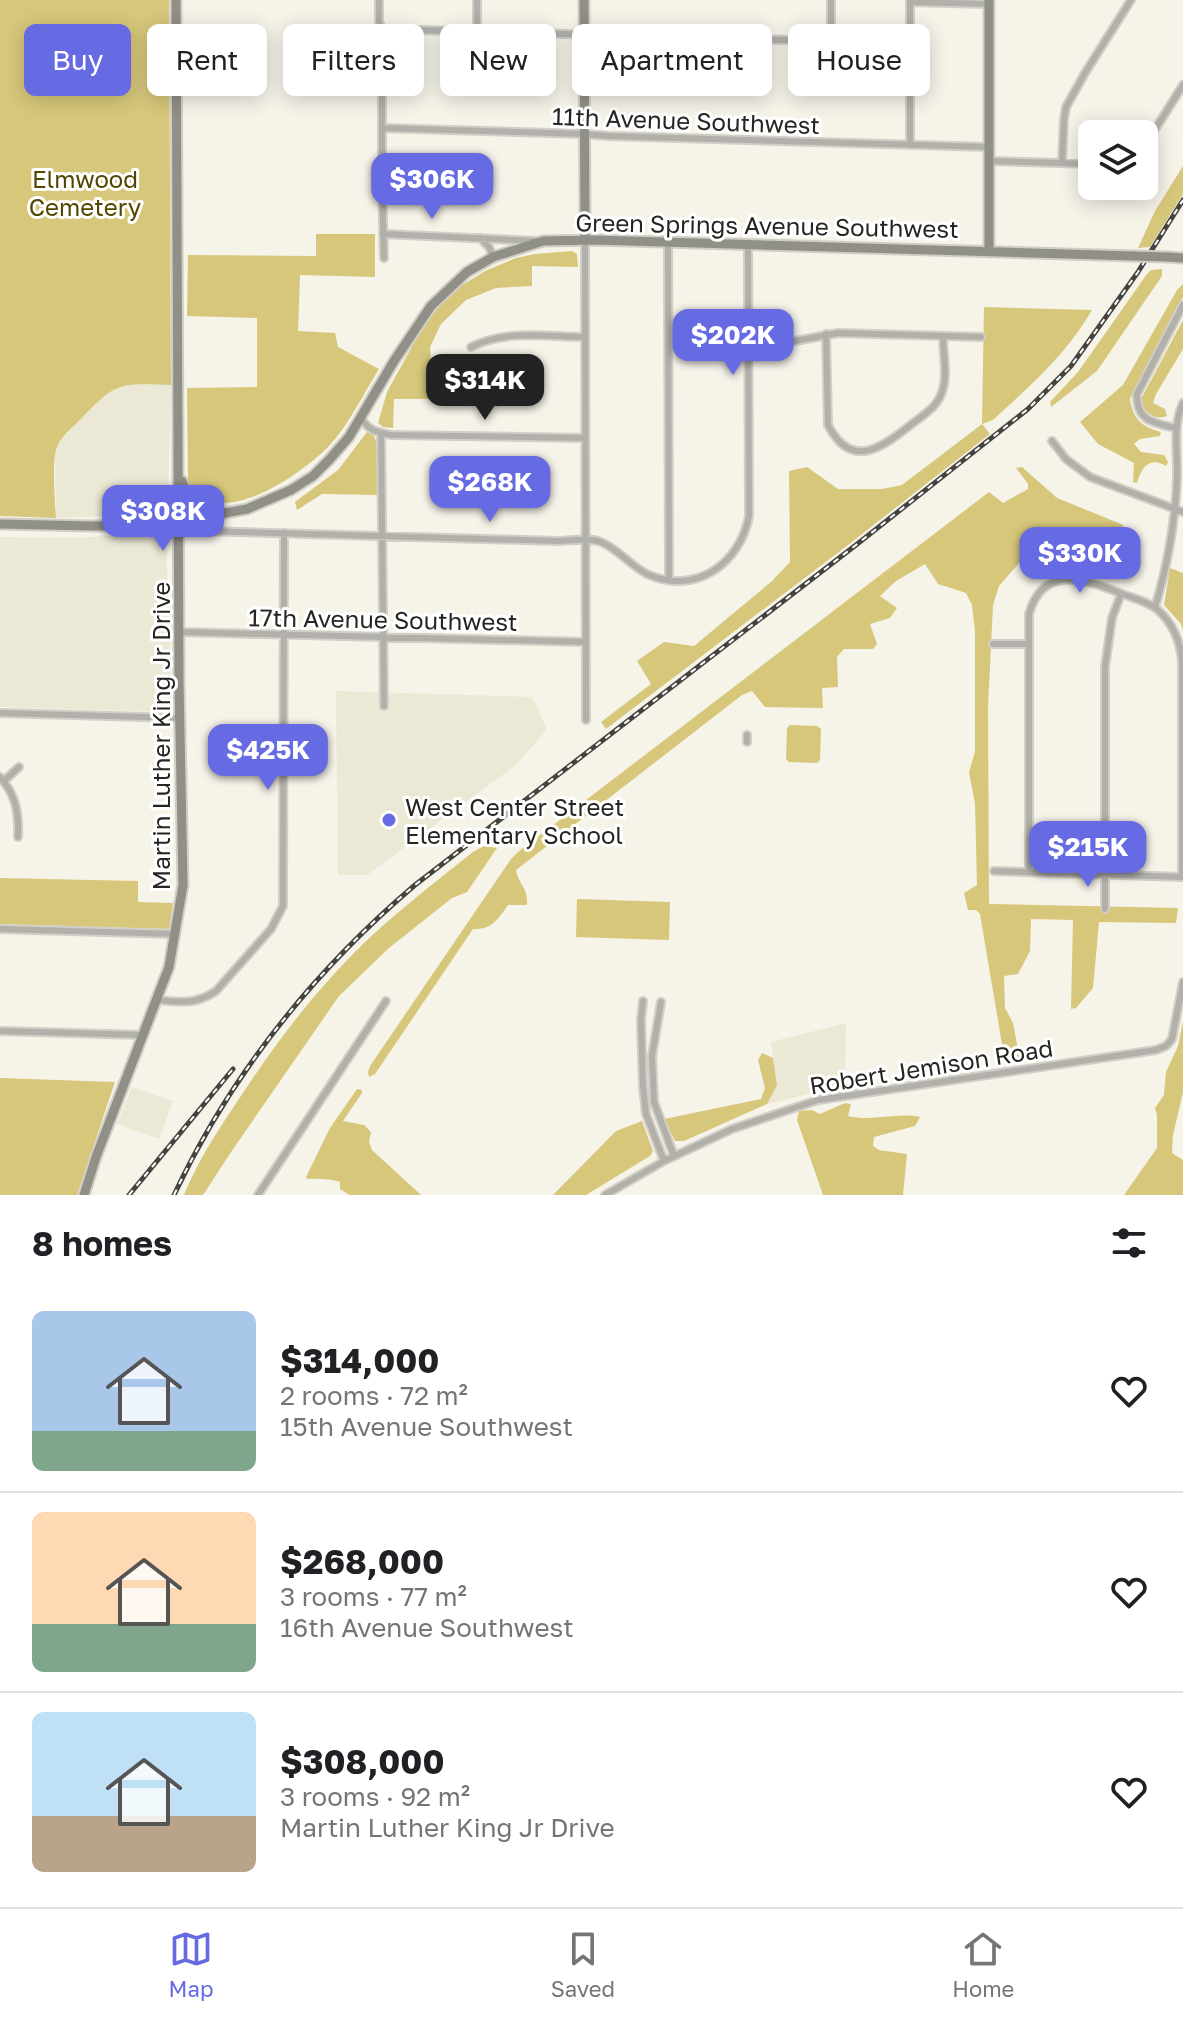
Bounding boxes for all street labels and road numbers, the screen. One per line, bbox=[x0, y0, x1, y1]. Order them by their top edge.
street label: 11th Avenue Southwest bbox=[551, 101, 821, 139]
street label: Green Springs Avenue Southwest bbox=[575, 207, 959, 243]
street label: Martin Luther King Jr Drive bbox=[146, 582, 175, 890]
street label: 17th Avenue Southwest bbox=[248, 602, 518, 636]
street label: Robert Jemison Road bbox=[807, 1032, 1055, 1100]

